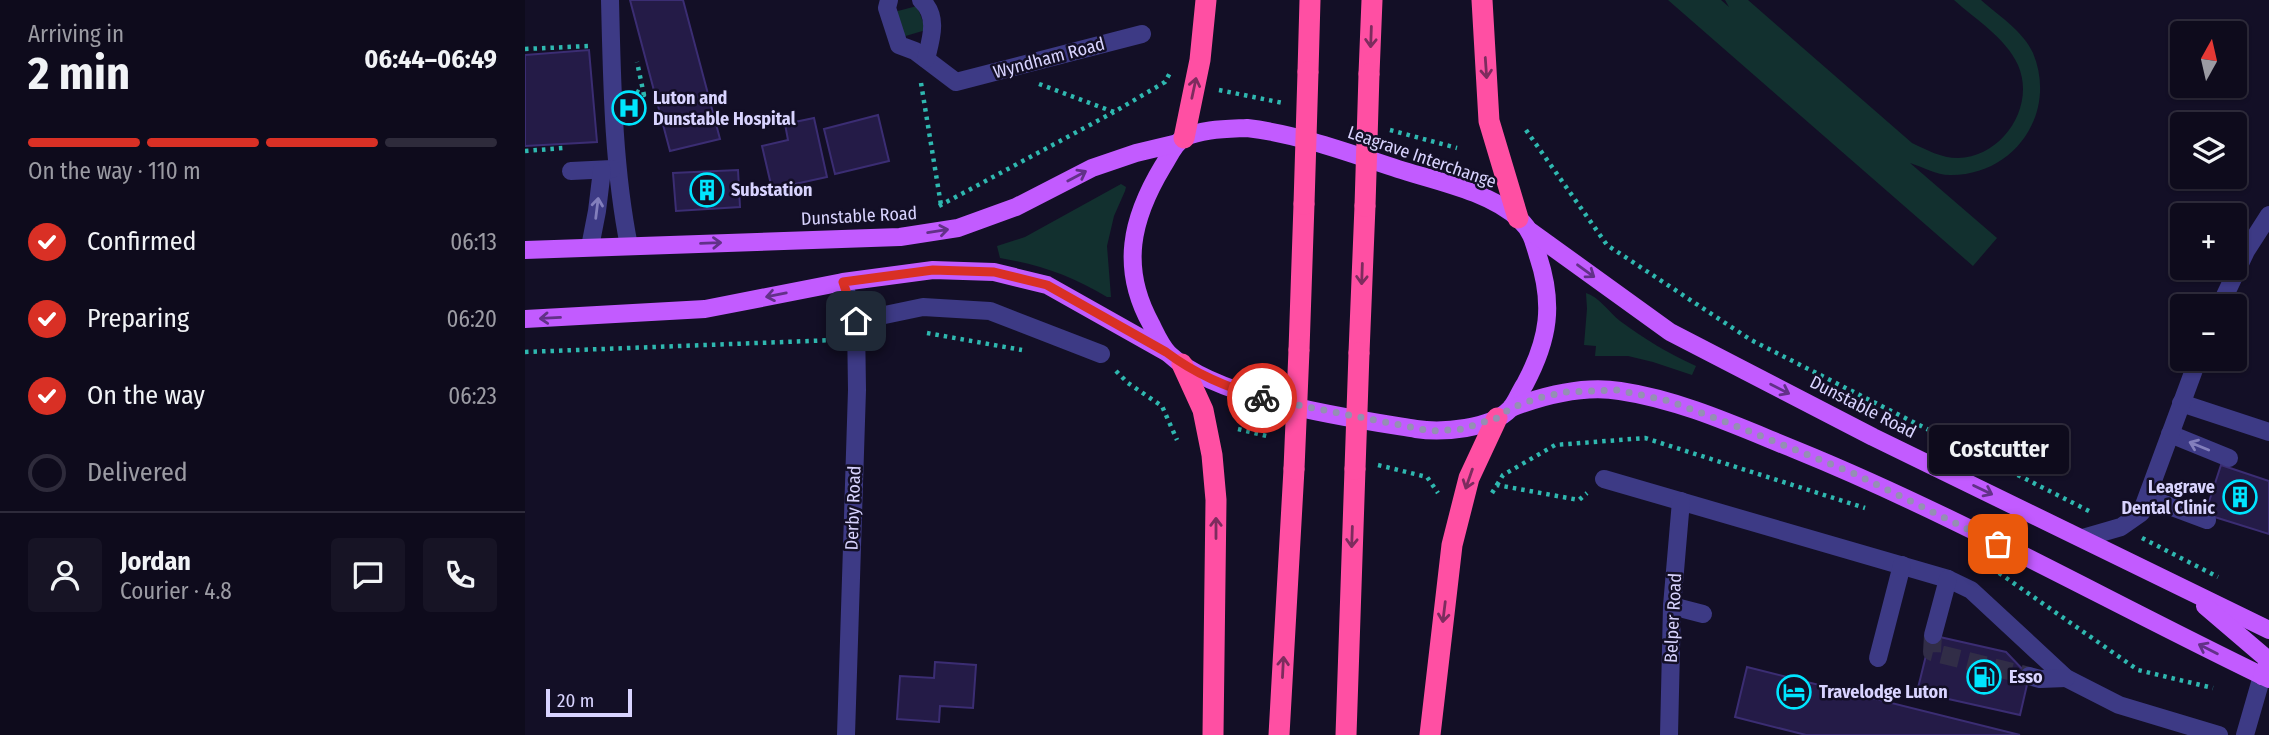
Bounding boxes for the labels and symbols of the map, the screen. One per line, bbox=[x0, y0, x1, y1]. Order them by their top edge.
north arrow bbox=[2170, 21, 2247, 98]
one-way arrow bbox=[1364, 25, 1377, 48]
street label: Wyndham Road bbox=[991, 33, 1107, 83]
one-way arrow bbox=[1480, 56, 1493, 79]
one-way arrow bbox=[1188, 77, 1202, 100]
place label: Luton and Dunstable Hospital bbox=[653, 87, 796, 130]
hospital icon: Luton and Dunstable Hospital bbox=[610, 89, 648, 127]
street label: Leagrave Interchange bbox=[1345, 121, 1499, 193]
one-way arrow bbox=[1066, 168, 1086, 182]
building icon: Substation bbox=[688, 171, 726, 209]
place label: Substation bbox=[731, 179, 813, 201]
one-way arrow bbox=[590, 197, 603, 220]
street label: Dunstable Road bbox=[800, 202, 918, 230]
one-way arrow bbox=[926, 224, 949, 237]
one-way arrow bbox=[699, 236, 722, 249]
one-way arrow bbox=[1356, 262, 1369, 285]
one-way arrow bbox=[1576, 263, 1595, 278]
one-way arrow bbox=[765, 289, 788, 303]
pin bbox=[826, 291, 886, 351]
one-way arrow bbox=[539, 311, 562, 324]
courier bbox=[1227, 363, 1297, 433]
street label: Dunstable Road bbox=[1806, 371, 1920, 443]
one-way arrow bbox=[1769, 382, 1789, 396]
callout: Costcutter bbox=[1928, 425, 2068, 474]
one-way arrow bbox=[2189, 439, 2211, 452]
street label: Derby Road bbox=[841, 465, 865, 551]
one-way arrow bbox=[1462, 468, 1475, 490]
place label: Leagrave Dental Clinic bbox=[2121, 476, 2215, 519]
building icon: Leagrave Dental Clinic bbox=[2221, 478, 2259, 516]
one-way arrow bbox=[1972, 484, 1993, 497]
pin bbox=[1968, 514, 2028, 574]
one-way arrow bbox=[1209, 517, 1223, 540]
one-way arrow bbox=[1346, 525, 1359, 548]
street label: Belper Road bbox=[1660, 573, 1686, 663]
one-way arrow bbox=[1438, 601, 1451, 623]
one-way arrow bbox=[2198, 641, 2219, 655]
one-way arrow bbox=[1277, 656, 1290, 679]
fuel station icon: Esso bbox=[1965, 658, 2003, 696]
place label: Esso bbox=[2009, 666, 2043, 688]
hotel icon: Travelodge Luton bbox=[1775, 673, 1813, 711]
place label: Travelodge Luton bbox=[1819, 681, 1948, 703]
scale bar bbox=[546, 686, 632, 718]

